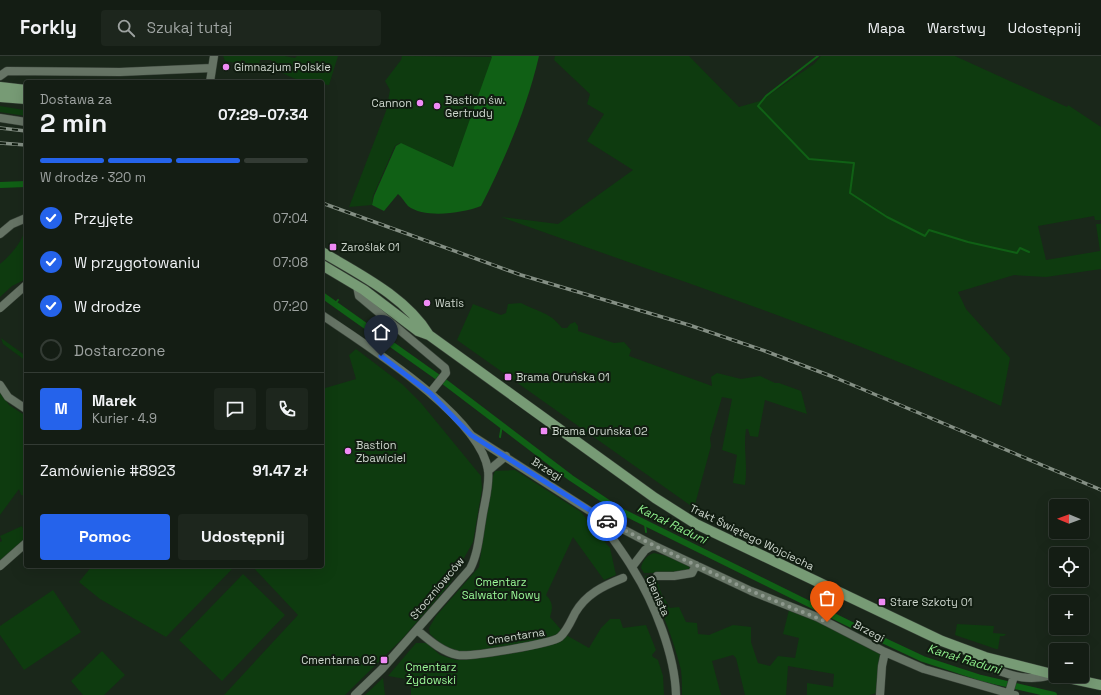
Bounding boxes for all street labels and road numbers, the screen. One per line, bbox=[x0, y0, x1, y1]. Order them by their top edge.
street label: Brzegi bbox=[529, 454, 565, 484]
street label: Trakt Świętego Wojciecha bbox=[688, 500, 818, 574]
street label: Stoczniowców bbox=[407, 554, 467, 622]
street label: Cienista bbox=[643, 574, 673, 619]
street label: Brzegi bbox=[851, 617, 887, 645]
street label: Cmentarna bbox=[486, 624, 546, 647]

